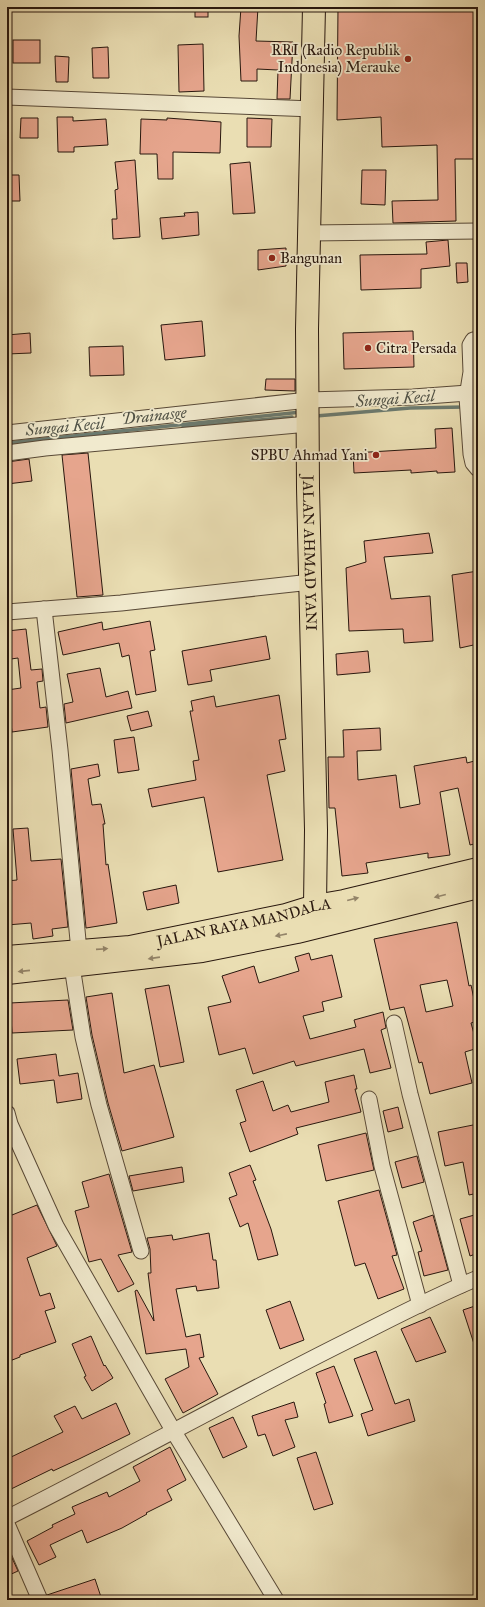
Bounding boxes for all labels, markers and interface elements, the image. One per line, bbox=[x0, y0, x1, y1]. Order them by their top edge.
place label: RRI (Radio Republik Indonesia) Merauke bbox=[271, 41, 400, 77]
marker: RRI (Radio Republik Indonesia) Merauke bbox=[403, 54, 413, 64]
place label: Bangunan bbox=[280, 249, 342, 267]
marker: Bangunan bbox=[267, 253, 277, 263]
place label: Citra Persada bbox=[376, 339, 457, 357]
marker: Citra Persada bbox=[363, 343, 373, 353]
water label: Sungai Kecil bbox=[354, 386, 437, 411]
water label: Drainasge bbox=[121, 403, 188, 428]
water label: Sungai Kecil bbox=[24, 413, 107, 440]
place label: SPBU Ahmad Yani bbox=[251, 446, 368, 464]
marker: SPBU Ahmad Yani bbox=[371, 450, 381, 460]
street label: JALAN AHMAD YANI bbox=[298, 473, 320, 631]
street label: JALAN RAYA MANDALA bbox=[153, 894, 332, 952]
one-way arrow bbox=[434, 894, 446, 900]
one-way arrow bbox=[347, 896, 359, 902]
one-way arrow bbox=[275, 933, 288, 939]
one-way arrow bbox=[96, 946, 108, 952]
one-way arrow bbox=[148, 955, 160, 961]
one-way arrow bbox=[18, 968, 30, 975]

